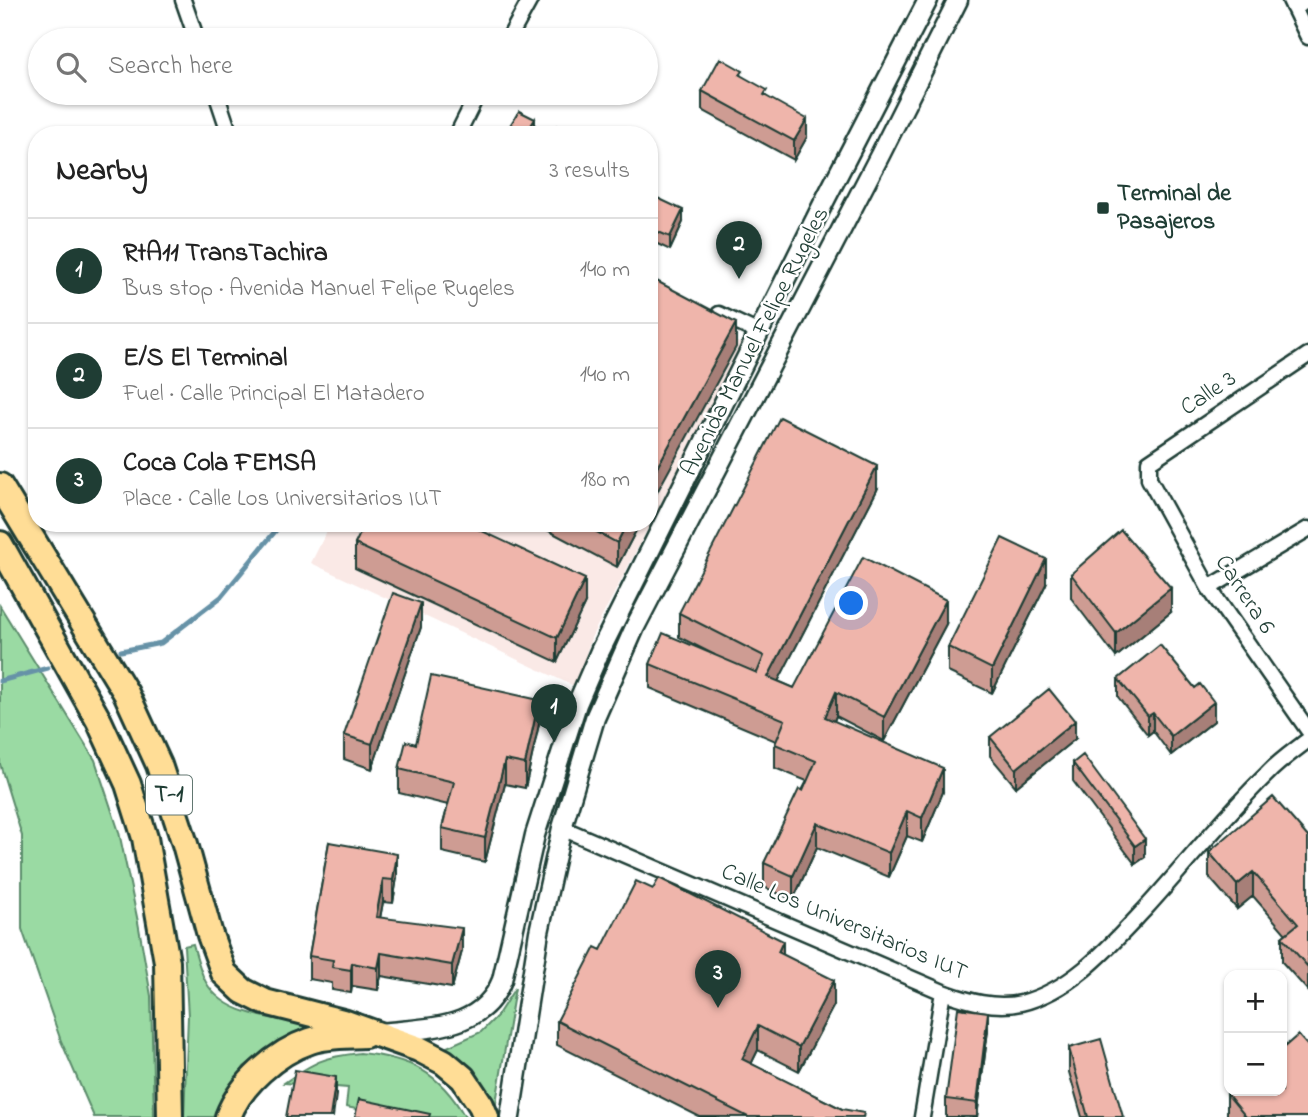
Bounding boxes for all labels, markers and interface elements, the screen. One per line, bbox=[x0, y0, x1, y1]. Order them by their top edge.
search box bbox=[28, 28, 658, 105]
icon: search bbox=[52, 48, 90, 86]
text: Search here bbox=[108, 48, 233, 86]
text: Nearby bbox=[56, 150, 148, 194]
text: 3 results bbox=[549, 155, 630, 188]
place label: Terminal de Pasajeros bbox=[1117, 177, 1232, 240]
marker: Terminal de Pasajeros bbox=[1095, 200, 1111, 216]
street label: Avenida Manuel Felipe Rugeles bbox=[673, 201, 839, 483]
pin: 2 bbox=[716, 221, 762, 279]
text: RtA11 TransTachira bbox=[123, 235, 328, 273]
text: 1 bbox=[75, 254, 83, 287]
text: 140 m bbox=[580, 254, 630, 287]
text: Bus stop · Avenida Manuel Felipe Rugeles bbox=[123, 273, 515, 306]
text: E/S El Terminal bbox=[123, 340, 287, 378]
text: 2 bbox=[73, 359, 85, 392]
text: 140 m bbox=[580, 359, 630, 392]
street label: Calle 3 bbox=[1174, 362, 1244, 426]
text: Fuel · Calle Principal El Matadero bbox=[123, 378, 425, 411]
text: Coca Cola FEMSA bbox=[123, 445, 316, 483]
text: 3 bbox=[74, 464, 84, 497]
text: 180 m bbox=[581, 464, 630, 497]
text: Place · Calle Los Universitarios IUT bbox=[123, 483, 442, 516]
street label: Carrera 6 bbox=[1205, 548, 1283, 642]
your location bbox=[834, 586, 868, 620]
pin: 1 bbox=[531, 684, 577, 742]
road number: T-1 bbox=[146, 776, 192, 814]
street label: Calle Los Universitarios IUT bbox=[715, 855, 973, 991]
pin: 3 bbox=[695, 950, 741, 1008]
map controls bbox=[1224, 970, 1287, 1096]
button: + bbox=[1224, 970, 1287, 1033]
button: − bbox=[1224, 1033, 1287, 1096]

